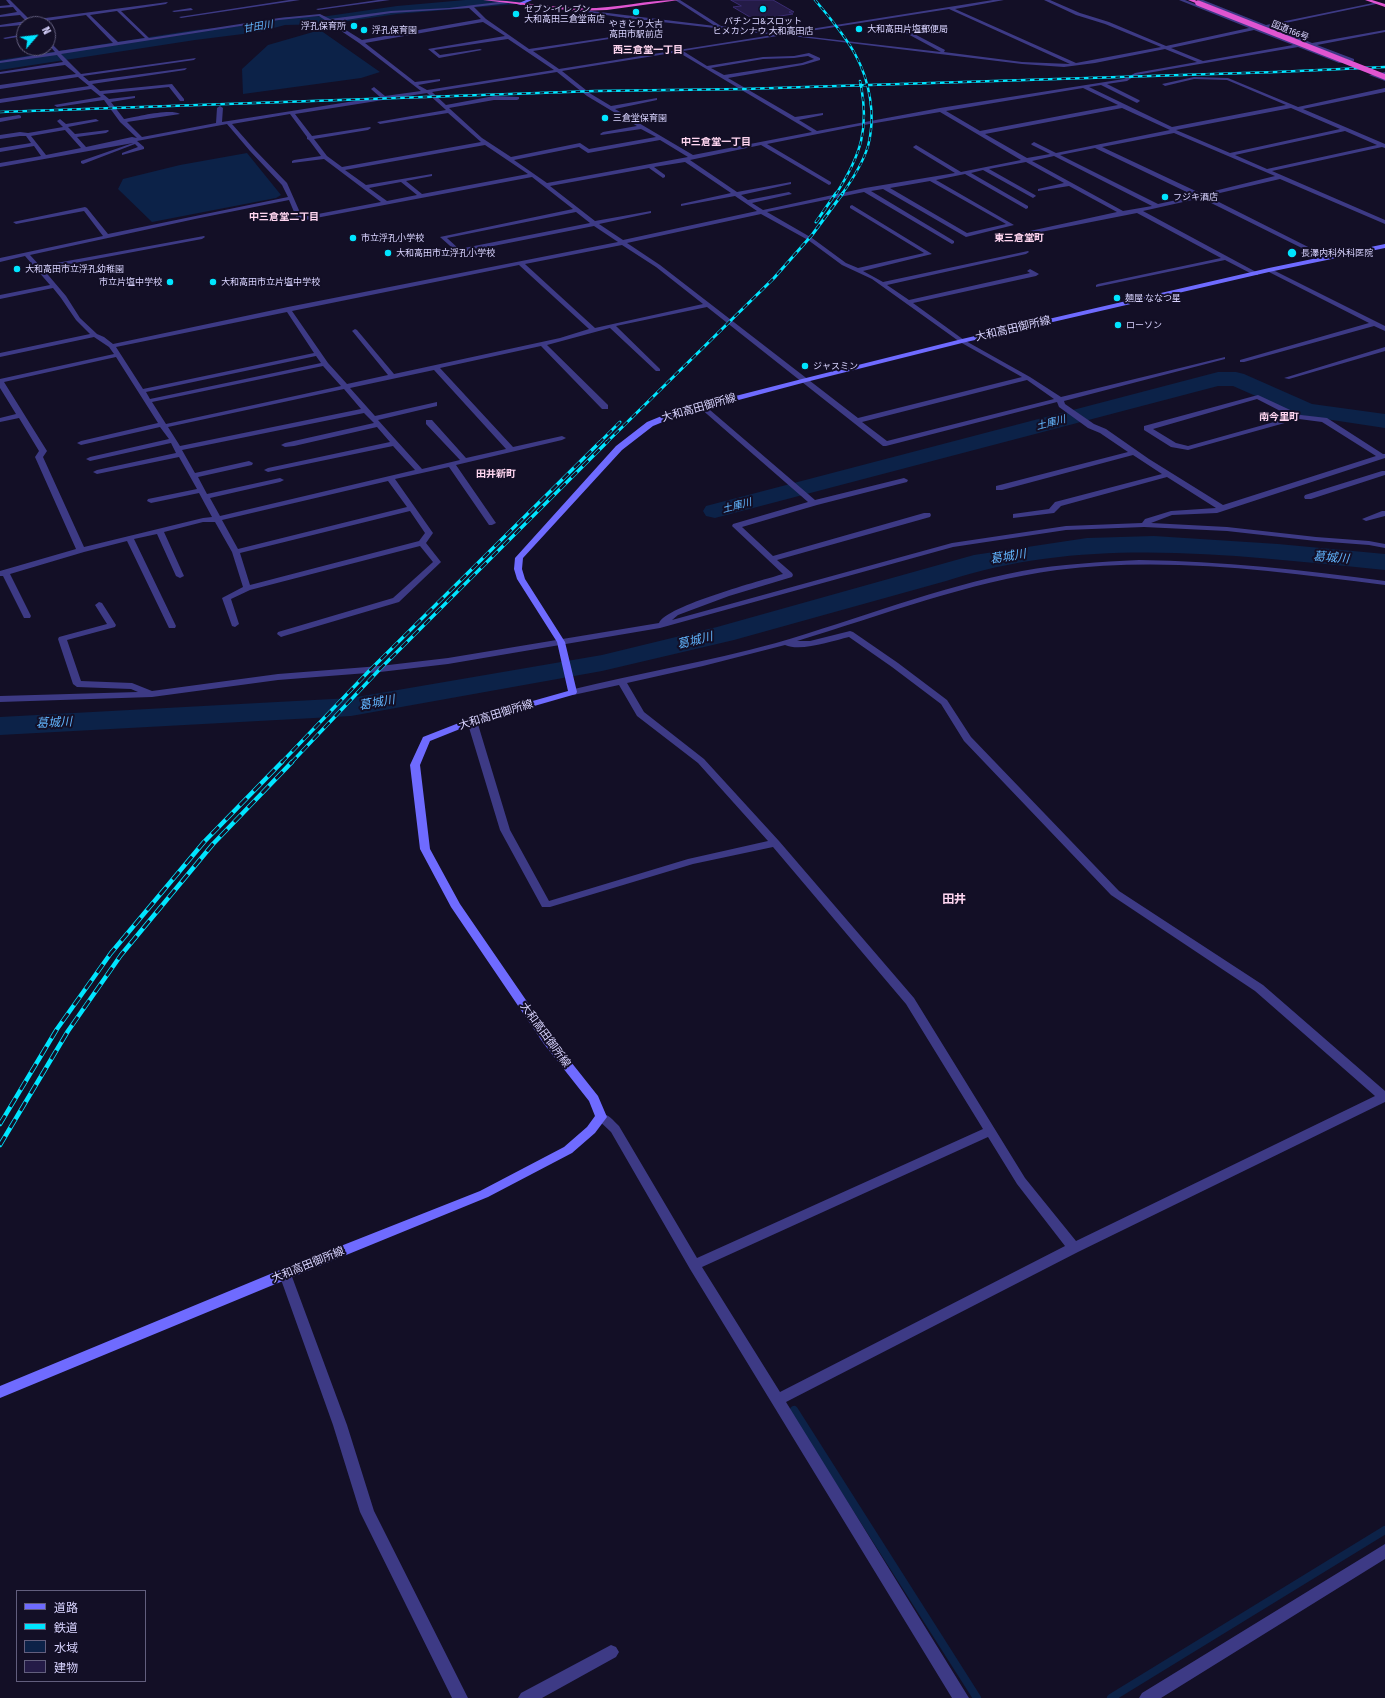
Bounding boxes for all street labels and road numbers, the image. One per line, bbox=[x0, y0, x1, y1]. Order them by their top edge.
street label: 国道166号 bbox=[1270, 19, 1310, 43]
street label: 大和高田御所線 bbox=[974, 314, 1052, 344]
street label: 大和高田御所線 bbox=[660, 391, 738, 425]
street label: 大和高田御所線 bbox=[457, 697, 535, 733]
street label: 大和高田御所線 bbox=[517, 1000, 573, 1070]
street label: 大和高田御所線 bbox=[270, 1244, 346, 1286]

